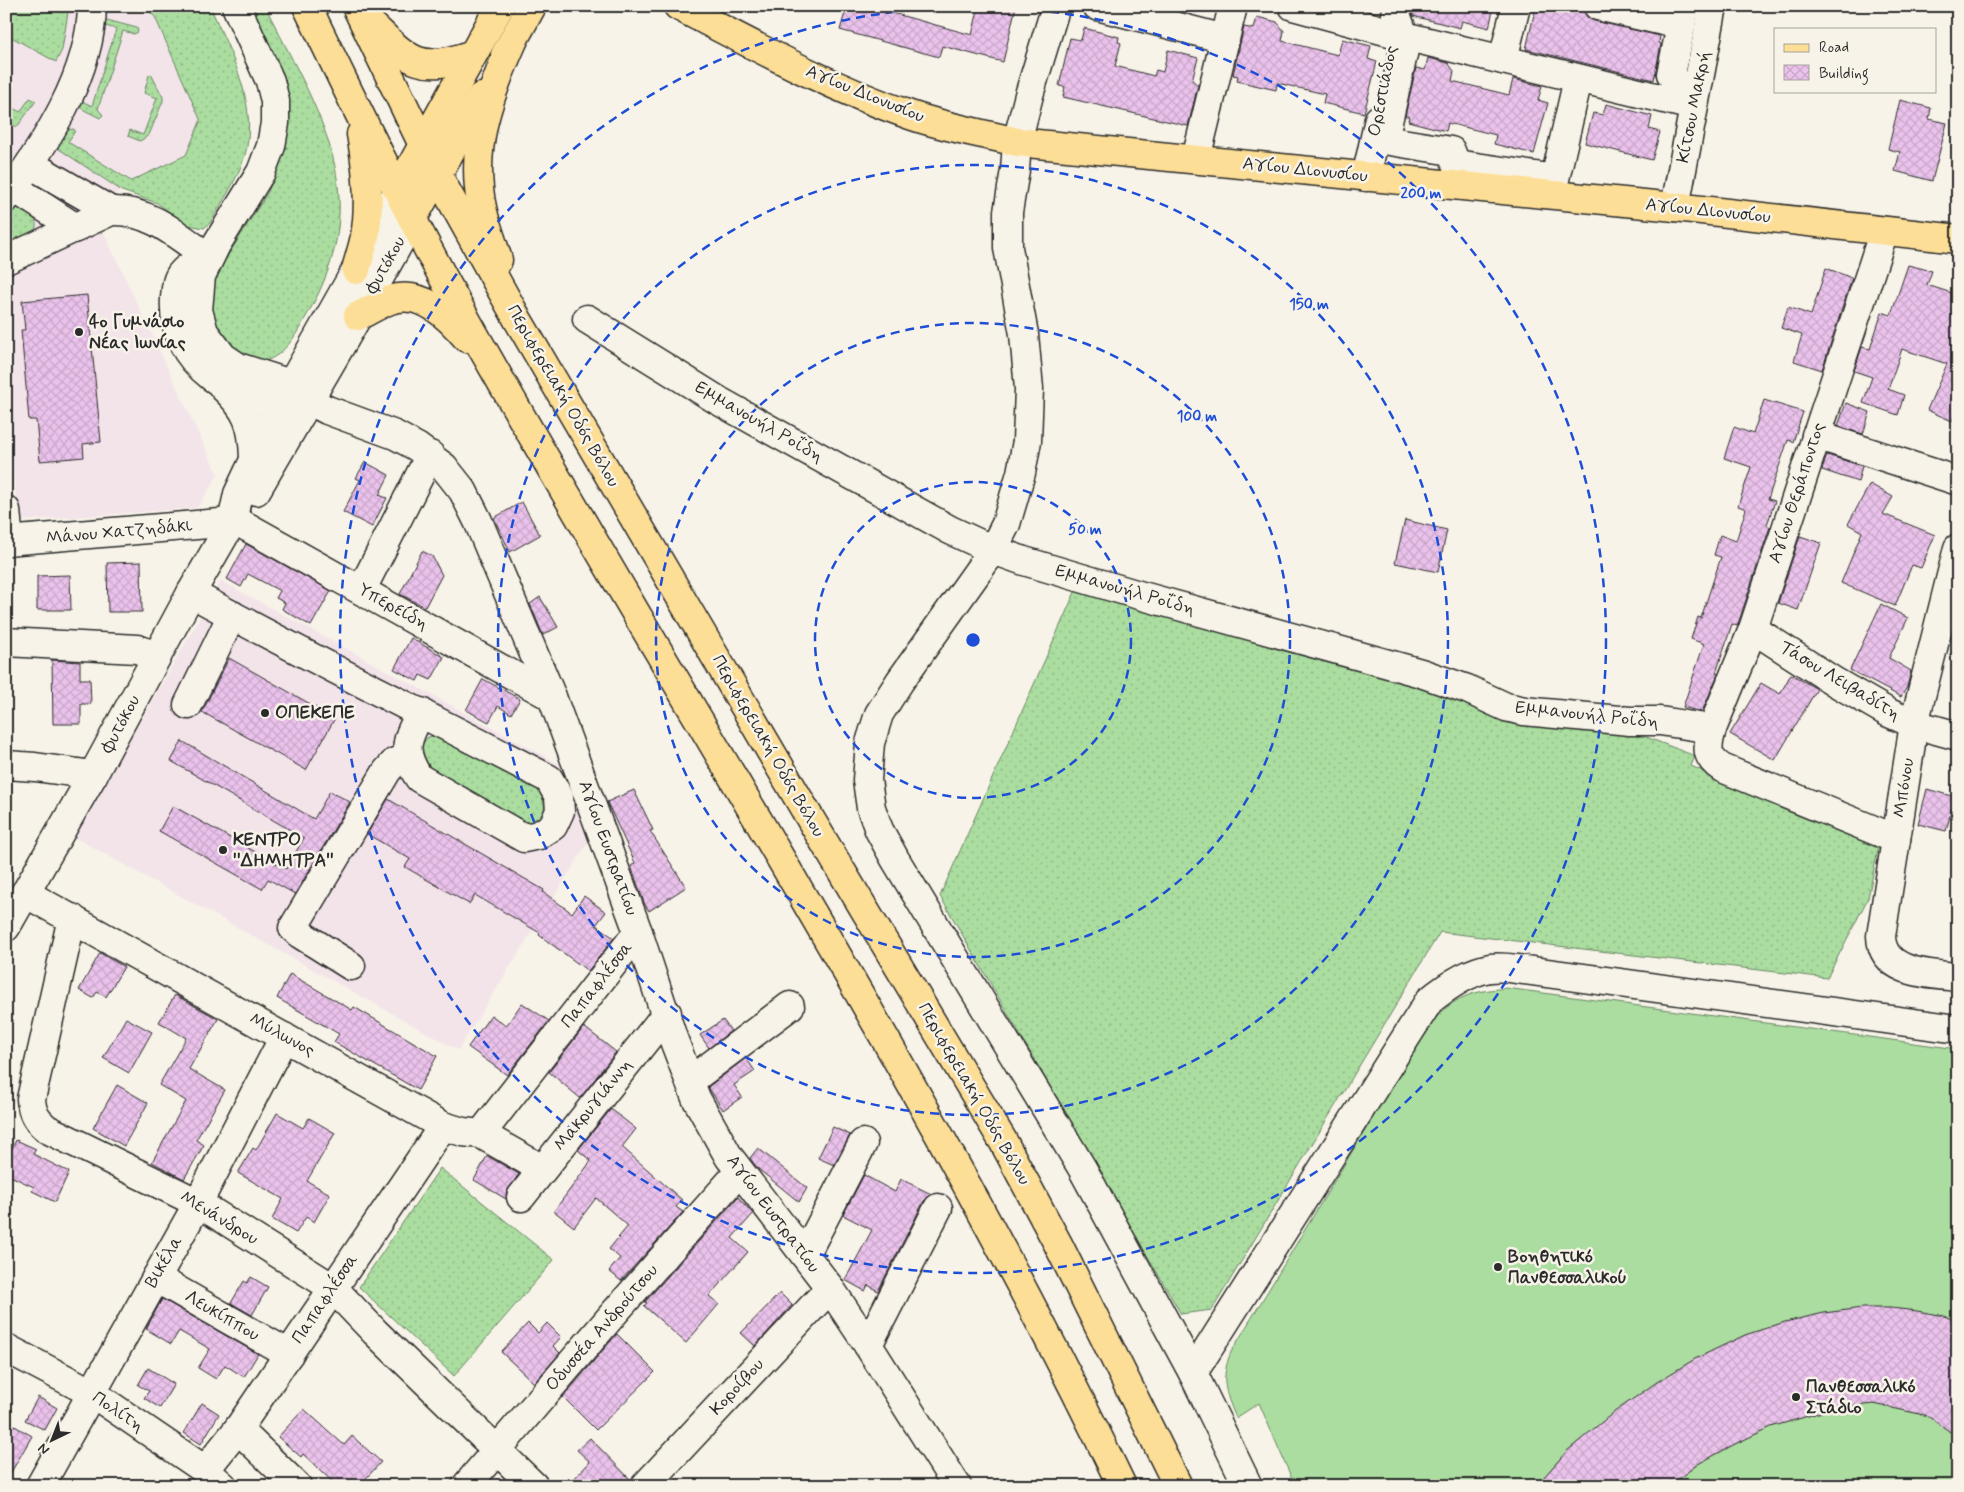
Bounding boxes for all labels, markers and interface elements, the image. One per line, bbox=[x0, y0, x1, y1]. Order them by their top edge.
legend bbox=[1774, 28, 1936, 92]
text: Road bbox=[1819, 38, 1849, 58]
street label: Ορεστιάδος bbox=[1362, 43, 1404, 138]
street label: Κίτσου Μακρή bbox=[1671, 49, 1717, 165]
street label: Αγίου Διονυσίου bbox=[802, 59, 928, 129]
text: Building bbox=[1819, 64, 1869, 85]
street label: Αγίου Διονυσίου bbox=[1241, 151, 1369, 189]
text: 200 m bbox=[1401, 184, 1442, 204]
street label: Αγίου Διονυσίου bbox=[1644, 192, 1772, 230]
street label: Φυτόκου bbox=[360, 232, 412, 299]
text: 150 m bbox=[1289, 295, 1329, 315]
street label: Περιφερειακή Οδός Βόλου bbox=[501, 300, 625, 492]
place label: 4ο Γυμνάσιο Νέας Ιωνίας bbox=[89, 310, 186, 355]
marker: 4ο Γυμνάσιο Νέας Ιωνίας bbox=[73, 326, 85, 338]
street label: Εμμανουήλ Ροΐδη bbox=[691, 376, 827, 468]
text: 100 m bbox=[1177, 407, 1217, 427]
street label: Αγίου Θεράποντος bbox=[1763, 419, 1831, 566]
street label: Μάνου Χατζηδάκι bbox=[45, 514, 194, 550]
text: 50 m bbox=[1068, 520, 1102, 540]
street label: Εμμανουήλ Ροΐδη bbox=[1052, 559, 1198, 621]
street label: Υπερείδη bbox=[353, 578, 433, 636]
centre of rings bbox=[964, 631, 982, 649]
street label: Τάσου Λειβαδίτη bbox=[1775, 635, 1905, 727]
street label: Περιφερειακή Οδός Βόλου bbox=[706, 650, 830, 842]
street label: Φυτόκου bbox=[95, 691, 146, 758]
street label: Εμμανουήλ Ροΐδη bbox=[1514, 696, 1660, 734]
place label: ΟΠΕΚΕΠΕ bbox=[275, 701, 355, 725]
marker: ΟΠΕΚΕΠΕ bbox=[259, 707, 271, 719]
street label: Μπόνου bbox=[1887, 756, 1921, 820]
street label: Αγίου Ευστρατίου bbox=[572, 777, 644, 919]
place label: ΚΕΝΤΡΟ ''ΔΗΜΗΤΡΑ'' bbox=[233, 828, 334, 873]
marker: ΚΕΝΤΡΟ ''ΔΗΜΗΤΡΑ'' bbox=[217, 844, 229, 856]
street label: Παπαφλέσσα bbox=[555, 936, 638, 1033]
street label: Περιφερειακή Οδός Βόλου bbox=[912, 998, 1036, 1190]
street label: Μύλωνος bbox=[245, 1007, 319, 1063]
street label: Μακρυγιάννη bbox=[548, 1054, 638, 1156]
street label: Αγίου Ευστρατίου bbox=[721, 1150, 825, 1278]
street label: Μενάνδρου bbox=[175, 1185, 263, 1251]
street label: Βικέλα bbox=[139, 1231, 188, 1292]
place label: Βοηθητικό Πανθεσσαλικού bbox=[1508, 1245, 1627, 1290]
street label: Παπαφλέσσα bbox=[285, 1249, 364, 1349]
street label: Οδυσσέα Ανδρούτσου bbox=[539, 1259, 664, 1397]
marker: Βοηθητικό Πανθεσσαλικού bbox=[1492, 1261, 1504, 1273]
street label: Λευκίππου bbox=[180, 1285, 264, 1347]
street label: Κοροίβου bbox=[704, 1353, 770, 1421]
place label: Πανθεσσαλικό Στάδιο bbox=[1806, 1375, 1916, 1420]
street label: Πολίτη bbox=[87, 1386, 149, 1438]
marker: Πανθεσσαλικό Στάδιο bbox=[1790, 1391, 1802, 1403]
north arrow bbox=[28, 1414, 78, 1464]
text: N bbox=[34, 1439, 53, 1459]

